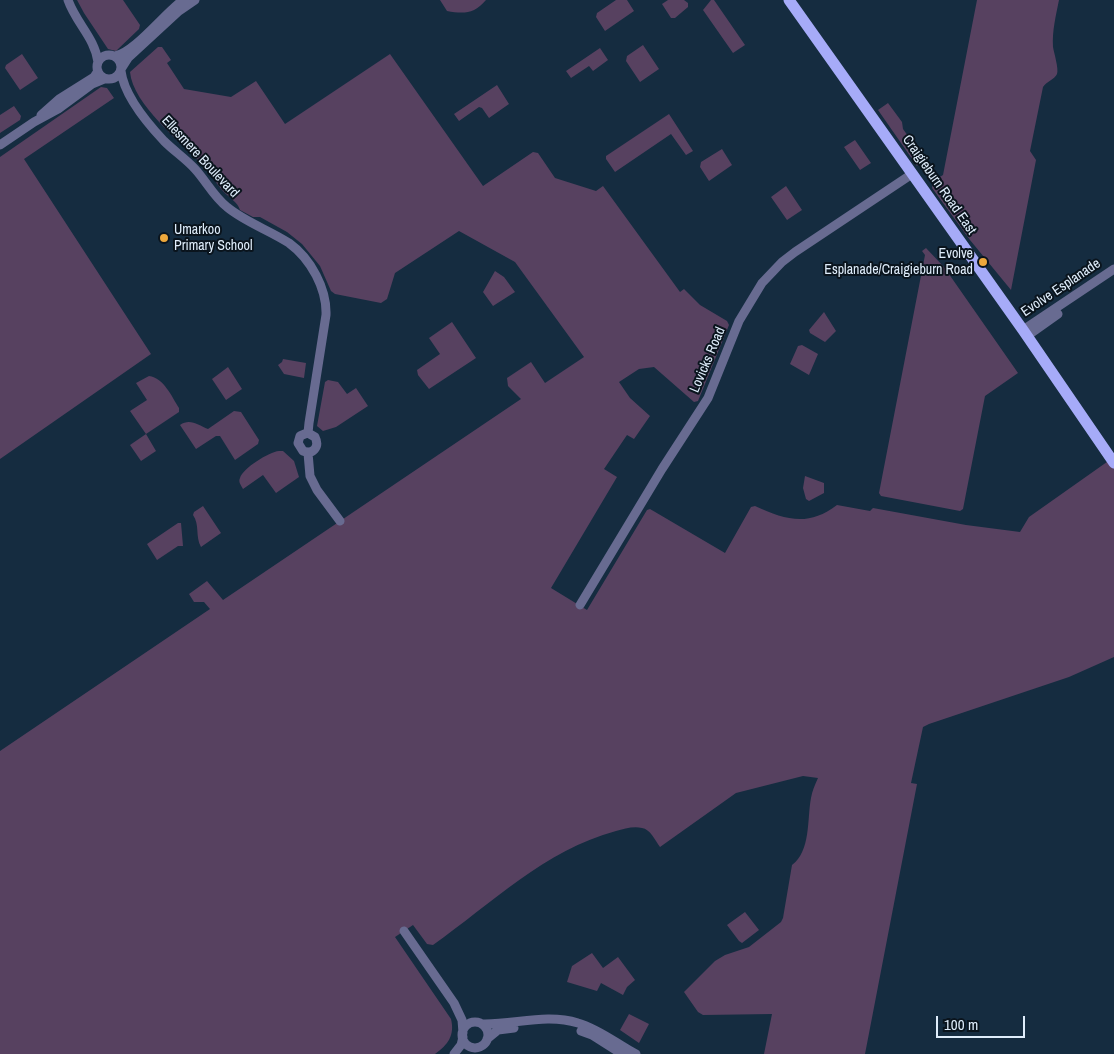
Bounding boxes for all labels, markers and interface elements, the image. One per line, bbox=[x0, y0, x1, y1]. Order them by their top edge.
street label: Ellesmere Boulevard bbox=[158, 113, 242, 201]
street label: Craigieburn Road East bbox=[898, 132, 980, 238]
place label: Umarkoo Primary School bbox=[174, 222, 252, 254]
marker: Umarkoo Primary School bbox=[158, 232, 170, 244]
place label: Evolve Esplanade/Craigieburn Road bbox=[824, 246, 973, 278]
street label: Evolve Esplanade bbox=[1018, 255, 1104, 321]
marker: Evolve Esplanade/Craigieburn Road bbox=[977, 256, 989, 268]
street label: Lovicks Road bbox=[687, 325, 729, 395]
scale bar bbox=[939, 1006, 1028, 1038]
text: 100 m bbox=[944, 1014, 978, 1035]

